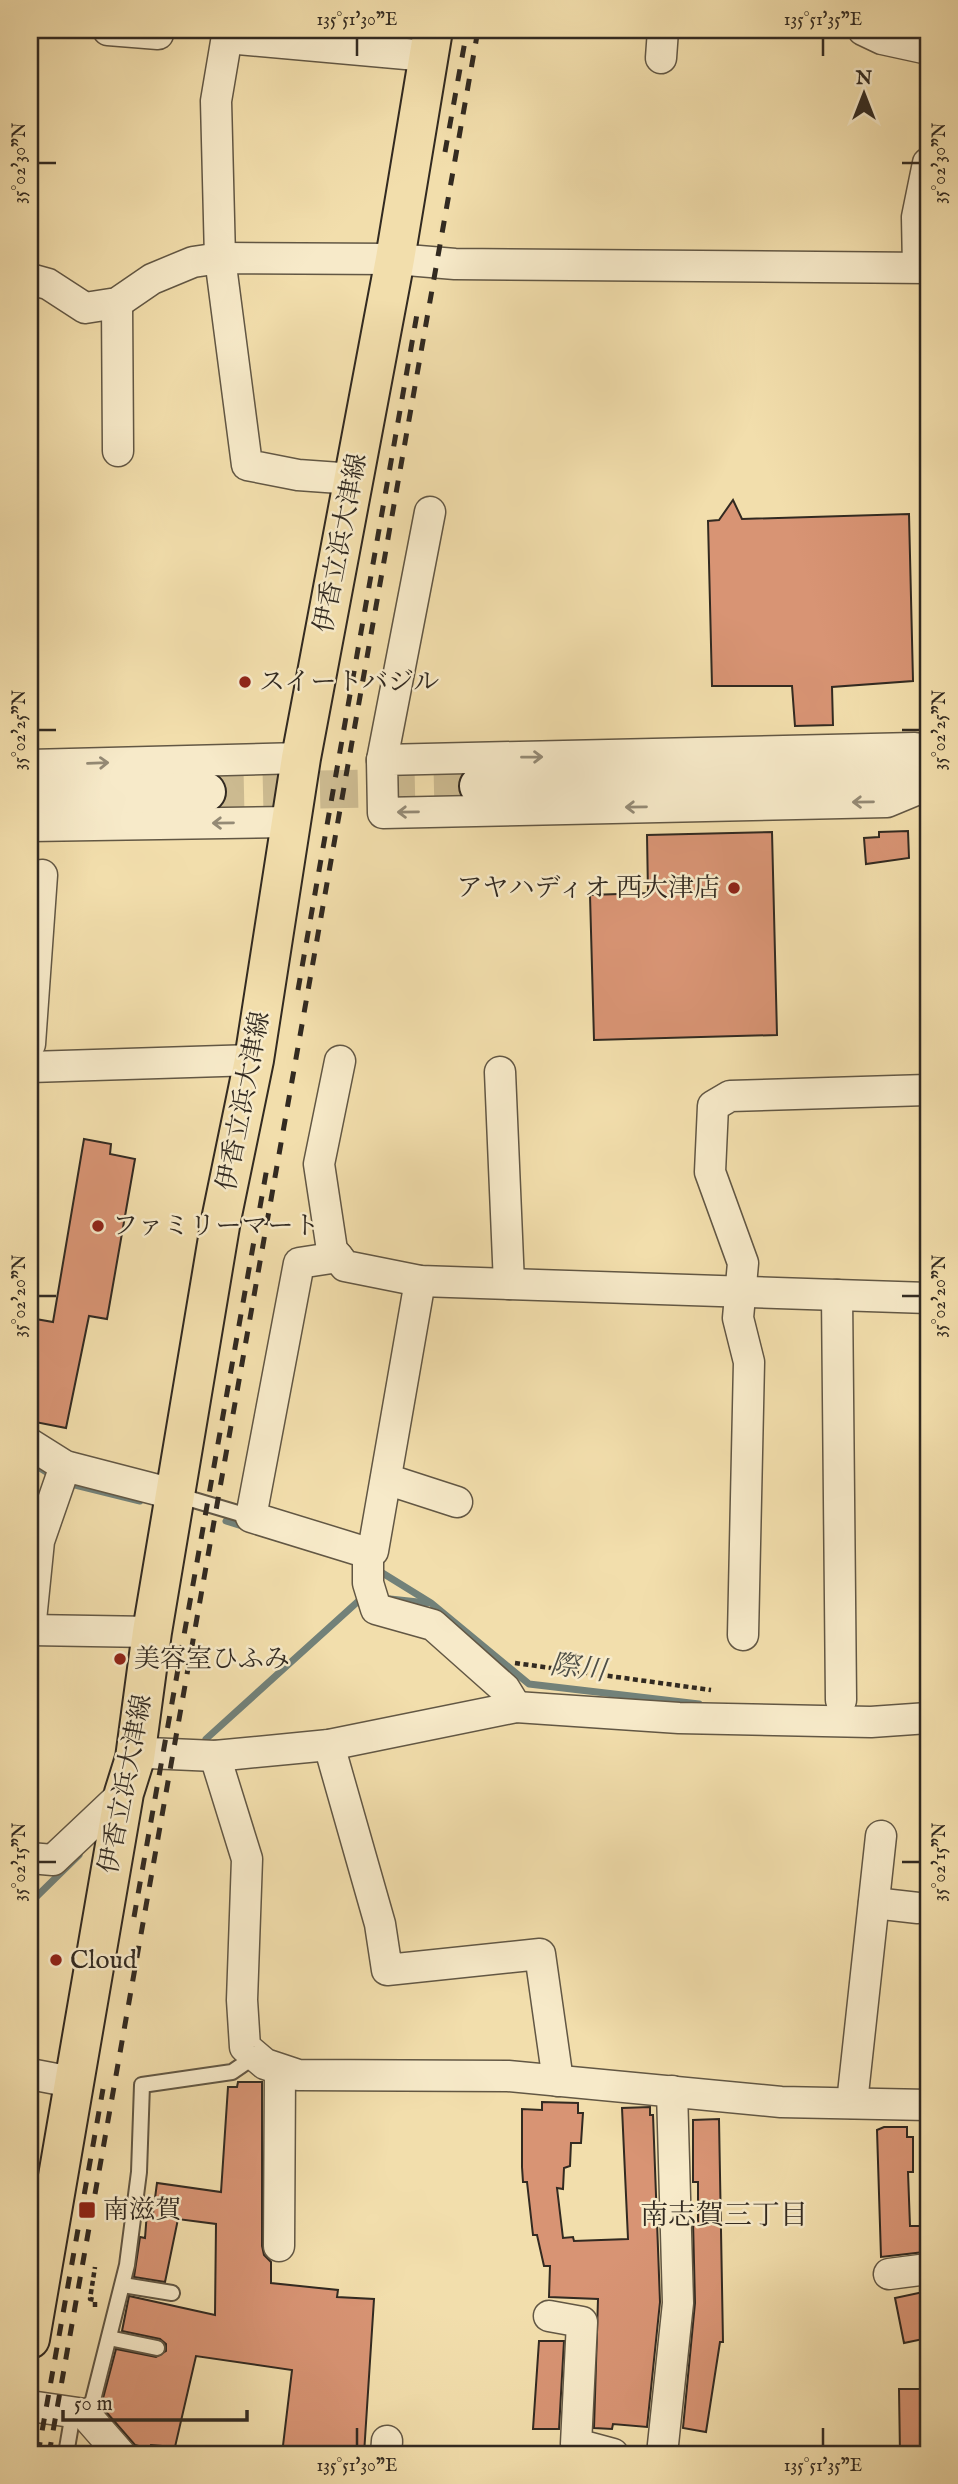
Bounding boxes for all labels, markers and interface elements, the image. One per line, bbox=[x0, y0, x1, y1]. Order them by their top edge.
text: 135°51'30"E bbox=[317, 9, 397, 32]
text: 135°51'35"E bbox=[784, 9, 862, 32]
north arrow bbox=[828, 60, 898, 130]
text: N bbox=[855, 67, 873, 91]
text: 35°02'30"N bbox=[9, 122, 32, 204]
text: 35°02'30"N bbox=[929, 122, 952, 204]
street label: 伊香立浜大津線 bbox=[307, 451, 375, 635]
place label: スイートバジル bbox=[259, 666, 439, 699]
marker: スイートバジル bbox=[237, 674, 253, 690]
text: 35°02'25"N bbox=[9, 689, 32, 770]
text: 35°02'25"N bbox=[929, 689, 952, 770]
one-way arrow bbox=[520, 750, 543, 763]
one-way arrow bbox=[86, 757, 109, 770]
one-way arrow bbox=[852, 795, 875, 809]
one-way arrow bbox=[624, 800, 647, 814]
one-way arrow bbox=[397, 805, 420, 819]
one-way arrow bbox=[211, 816, 234, 829]
place label: アヤハディオ 西大津店 bbox=[456, 872, 720, 905]
marker: アヤハディオ 西大津店 bbox=[726, 880, 742, 896]
street label: 伊香立浜大津線 bbox=[210, 1009, 278, 1193]
place label: ファミリーマート bbox=[112, 1210, 319, 1243]
marker: ファミリーマート bbox=[90, 1218, 106, 1234]
text: 35°02'20"N bbox=[9, 1254, 32, 1338]
text: 35°02'20"N bbox=[929, 1254, 952, 1338]
place label: 美容室ひふみ bbox=[134, 1643, 290, 1676]
water label: 際川 bbox=[548, 1648, 611, 1690]
marker: 美容室ひふみ bbox=[112, 1651, 128, 1667]
street label: 伊香立浜大津線 bbox=[92, 1692, 160, 1876]
text: 35°02'15"N bbox=[9, 1822, 32, 1901]
text: 35°02'15"N bbox=[929, 1822, 952, 1901]
place label: Cloud bbox=[70, 1944, 137, 1977]
marker: Cloud bbox=[48, 1952, 64, 1968]
place label: 南滋賀 bbox=[103, 2194, 181, 2227]
district label: 南志賀三丁目 bbox=[640, 2199, 808, 2234]
marker: 南滋賀 bbox=[77, 2200, 97, 2220]
scale bar bbox=[63, 2379, 247, 2423]
text: 50 m bbox=[74, 2391, 113, 2418]
text: 135°51'30"E bbox=[317, 2455, 397, 2478]
text: 135°51'35"E bbox=[784, 2455, 862, 2478]

